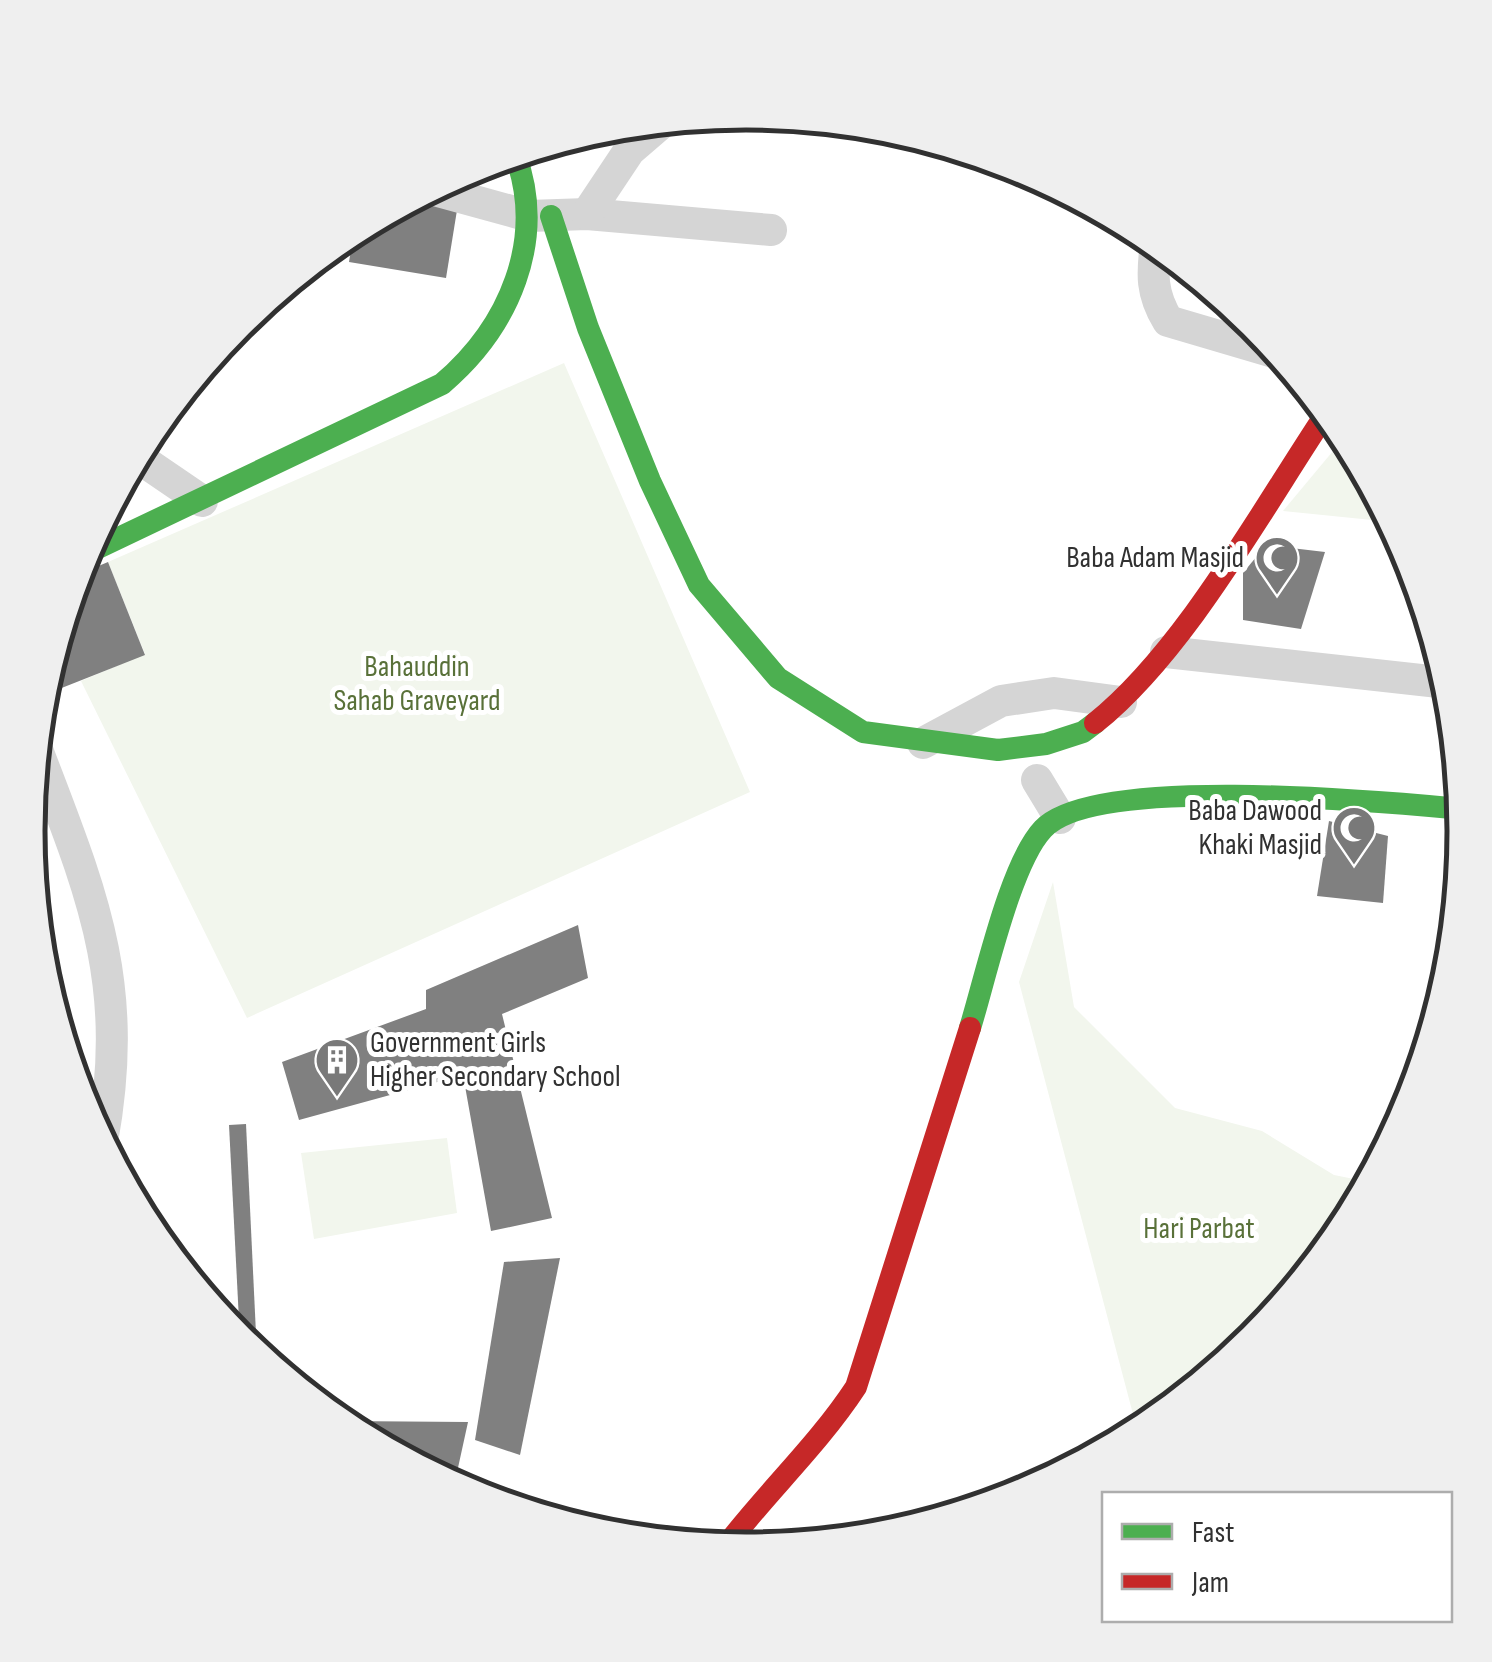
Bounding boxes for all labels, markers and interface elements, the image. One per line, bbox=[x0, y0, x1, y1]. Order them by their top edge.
mosque icon: Baba Adam Masjid bbox=[1254, 535, 1300, 596]
place label: Baba Adam Masjid bbox=[1066, 540, 1244, 576]
park label: Bahauddin Sahab Graveyard bbox=[333, 649, 501, 719]
place label: Baba Dawood Khaki Masjid bbox=[1188, 793, 1322, 863]
mosque icon: Baba Dawood Khaki Masjid bbox=[1331, 805, 1377, 866]
place label: Government Girls Higher Secondary School bbox=[370, 1025, 621, 1095]
building icon: Government Girls Higher Secondary School bbox=[314, 1037, 360, 1098]
park label: Hari Parbat bbox=[1143, 1211, 1255, 1247]
legend bbox=[1102, 1492, 1452, 1622]
text: Fast bbox=[1192, 1515, 1234, 1551]
text: Jam bbox=[1191, 1565, 1229, 1601]

